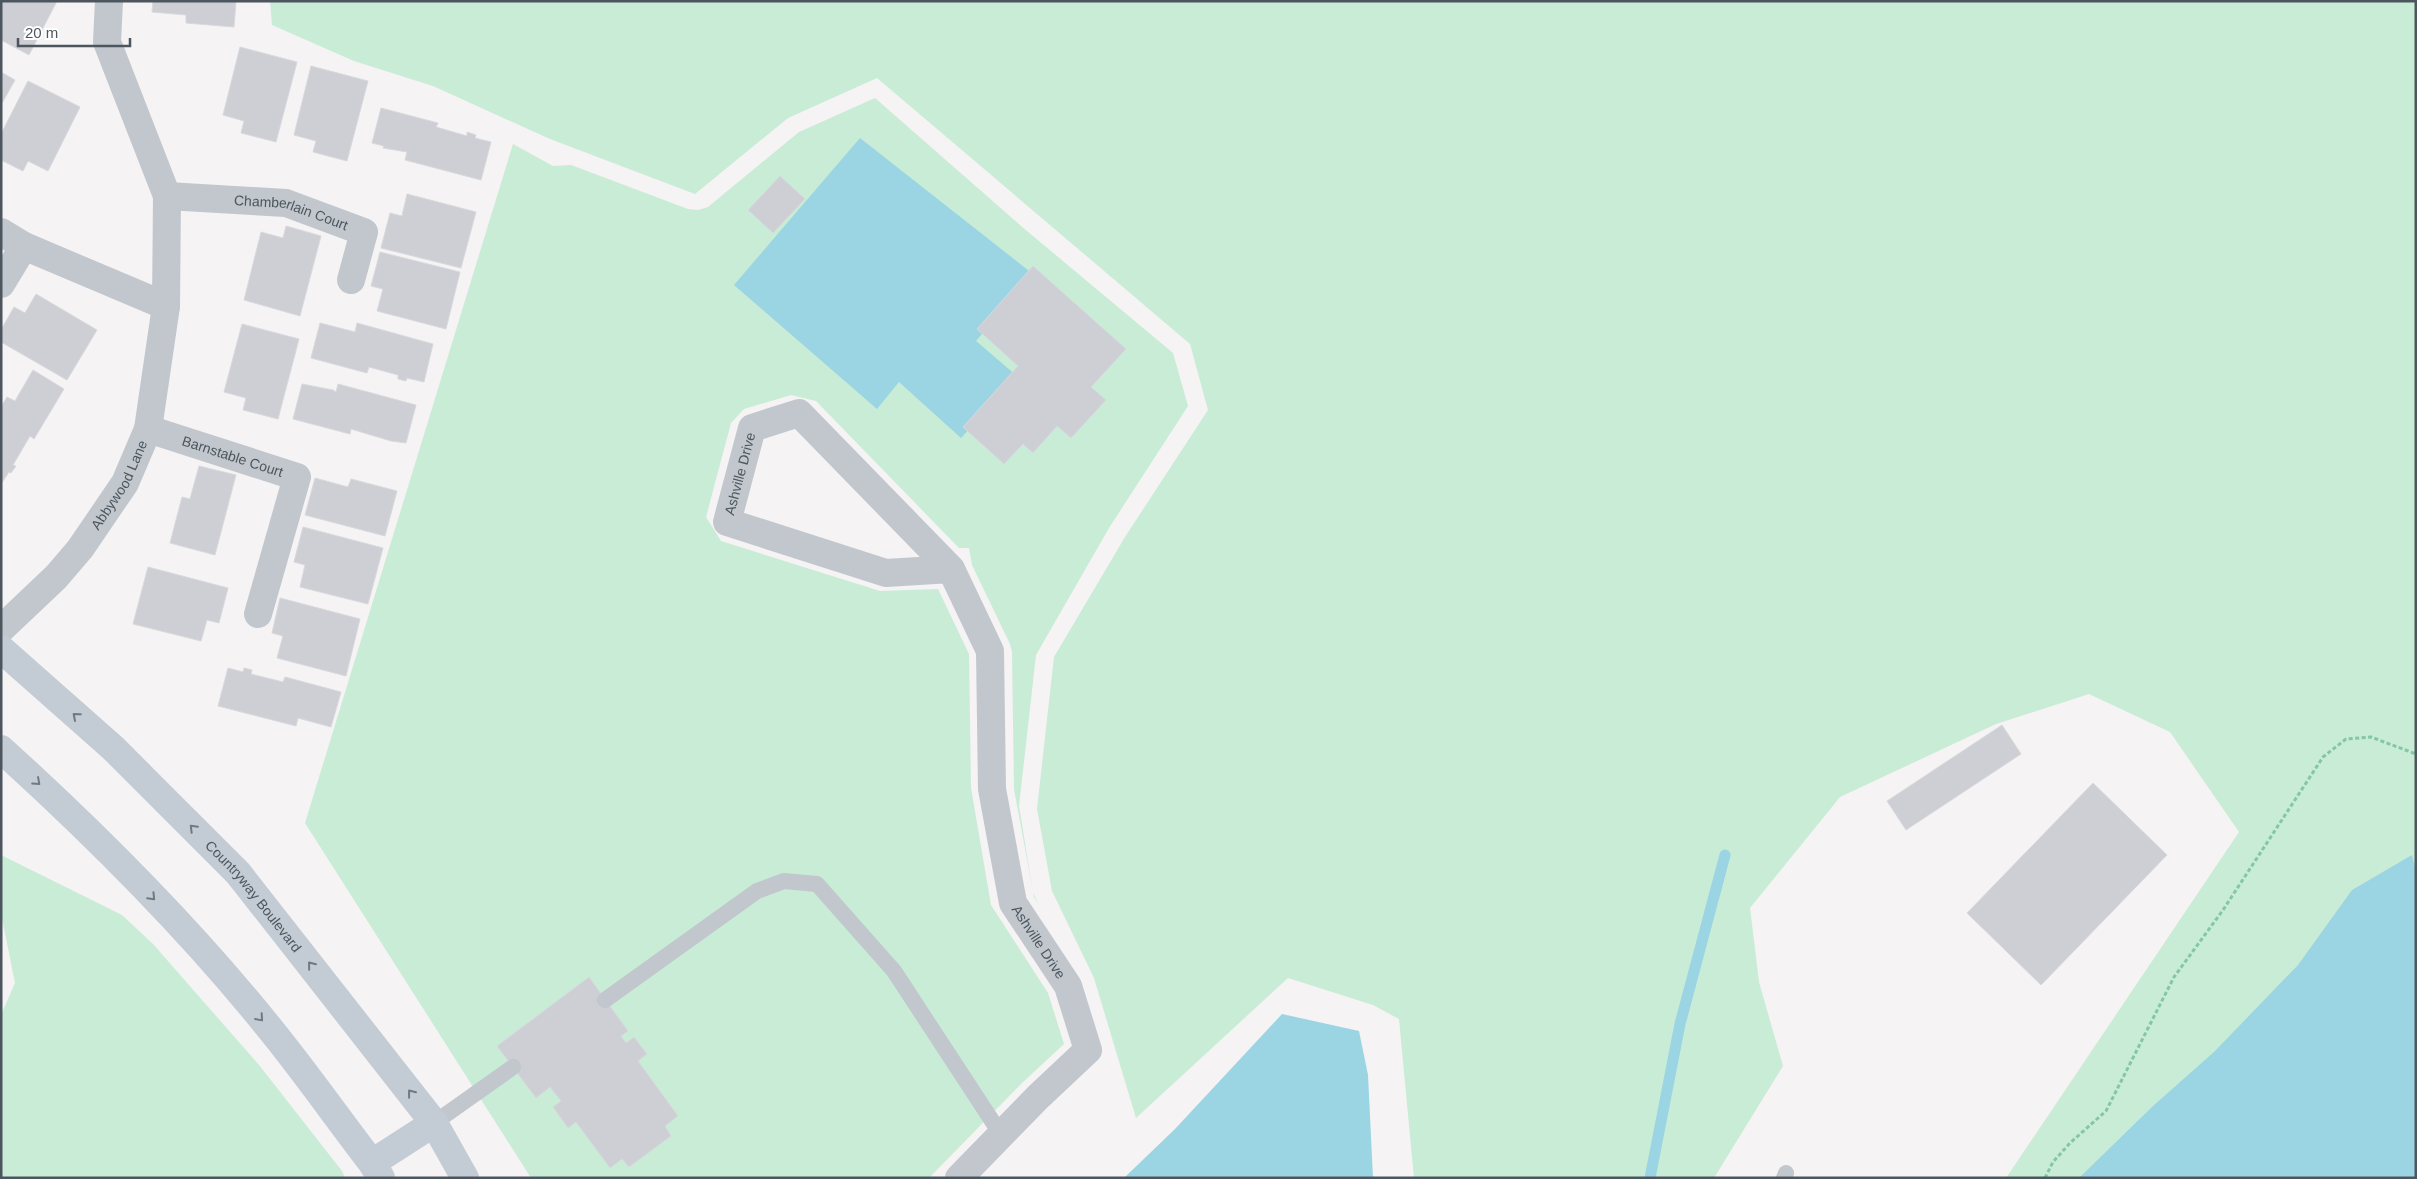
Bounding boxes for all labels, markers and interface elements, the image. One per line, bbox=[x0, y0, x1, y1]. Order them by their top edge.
scale bar bbox=[18, 15, 130, 47]
text: 20 m bbox=[25, 24, 58, 41]
street label: Chamberlain Court bbox=[234, 192, 350, 233]
street label: Ashville Drive bbox=[721, 430, 759, 517]
street label: Barnstable Court bbox=[180, 433, 285, 480]
street label: Abbywood Lane bbox=[88, 438, 150, 533]
one-way arrow bbox=[73, 713, 82, 722]
one-way arrow bbox=[32, 776, 41, 785]
one-way arrow bbox=[190, 825, 199, 834]
street label: Countryway Boulevard bbox=[202, 837, 305, 955]
one-way arrow bbox=[146, 891, 155, 900]
street label: Ashville Drive bbox=[1009, 902, 1069, 982]
one-way arrow bbox=[308, 961, 317, 970]
one-way arrow bbox=[255, 1012, 264, 1021]
one-way arrow bbox=[408, 1090, 416, 1099]

